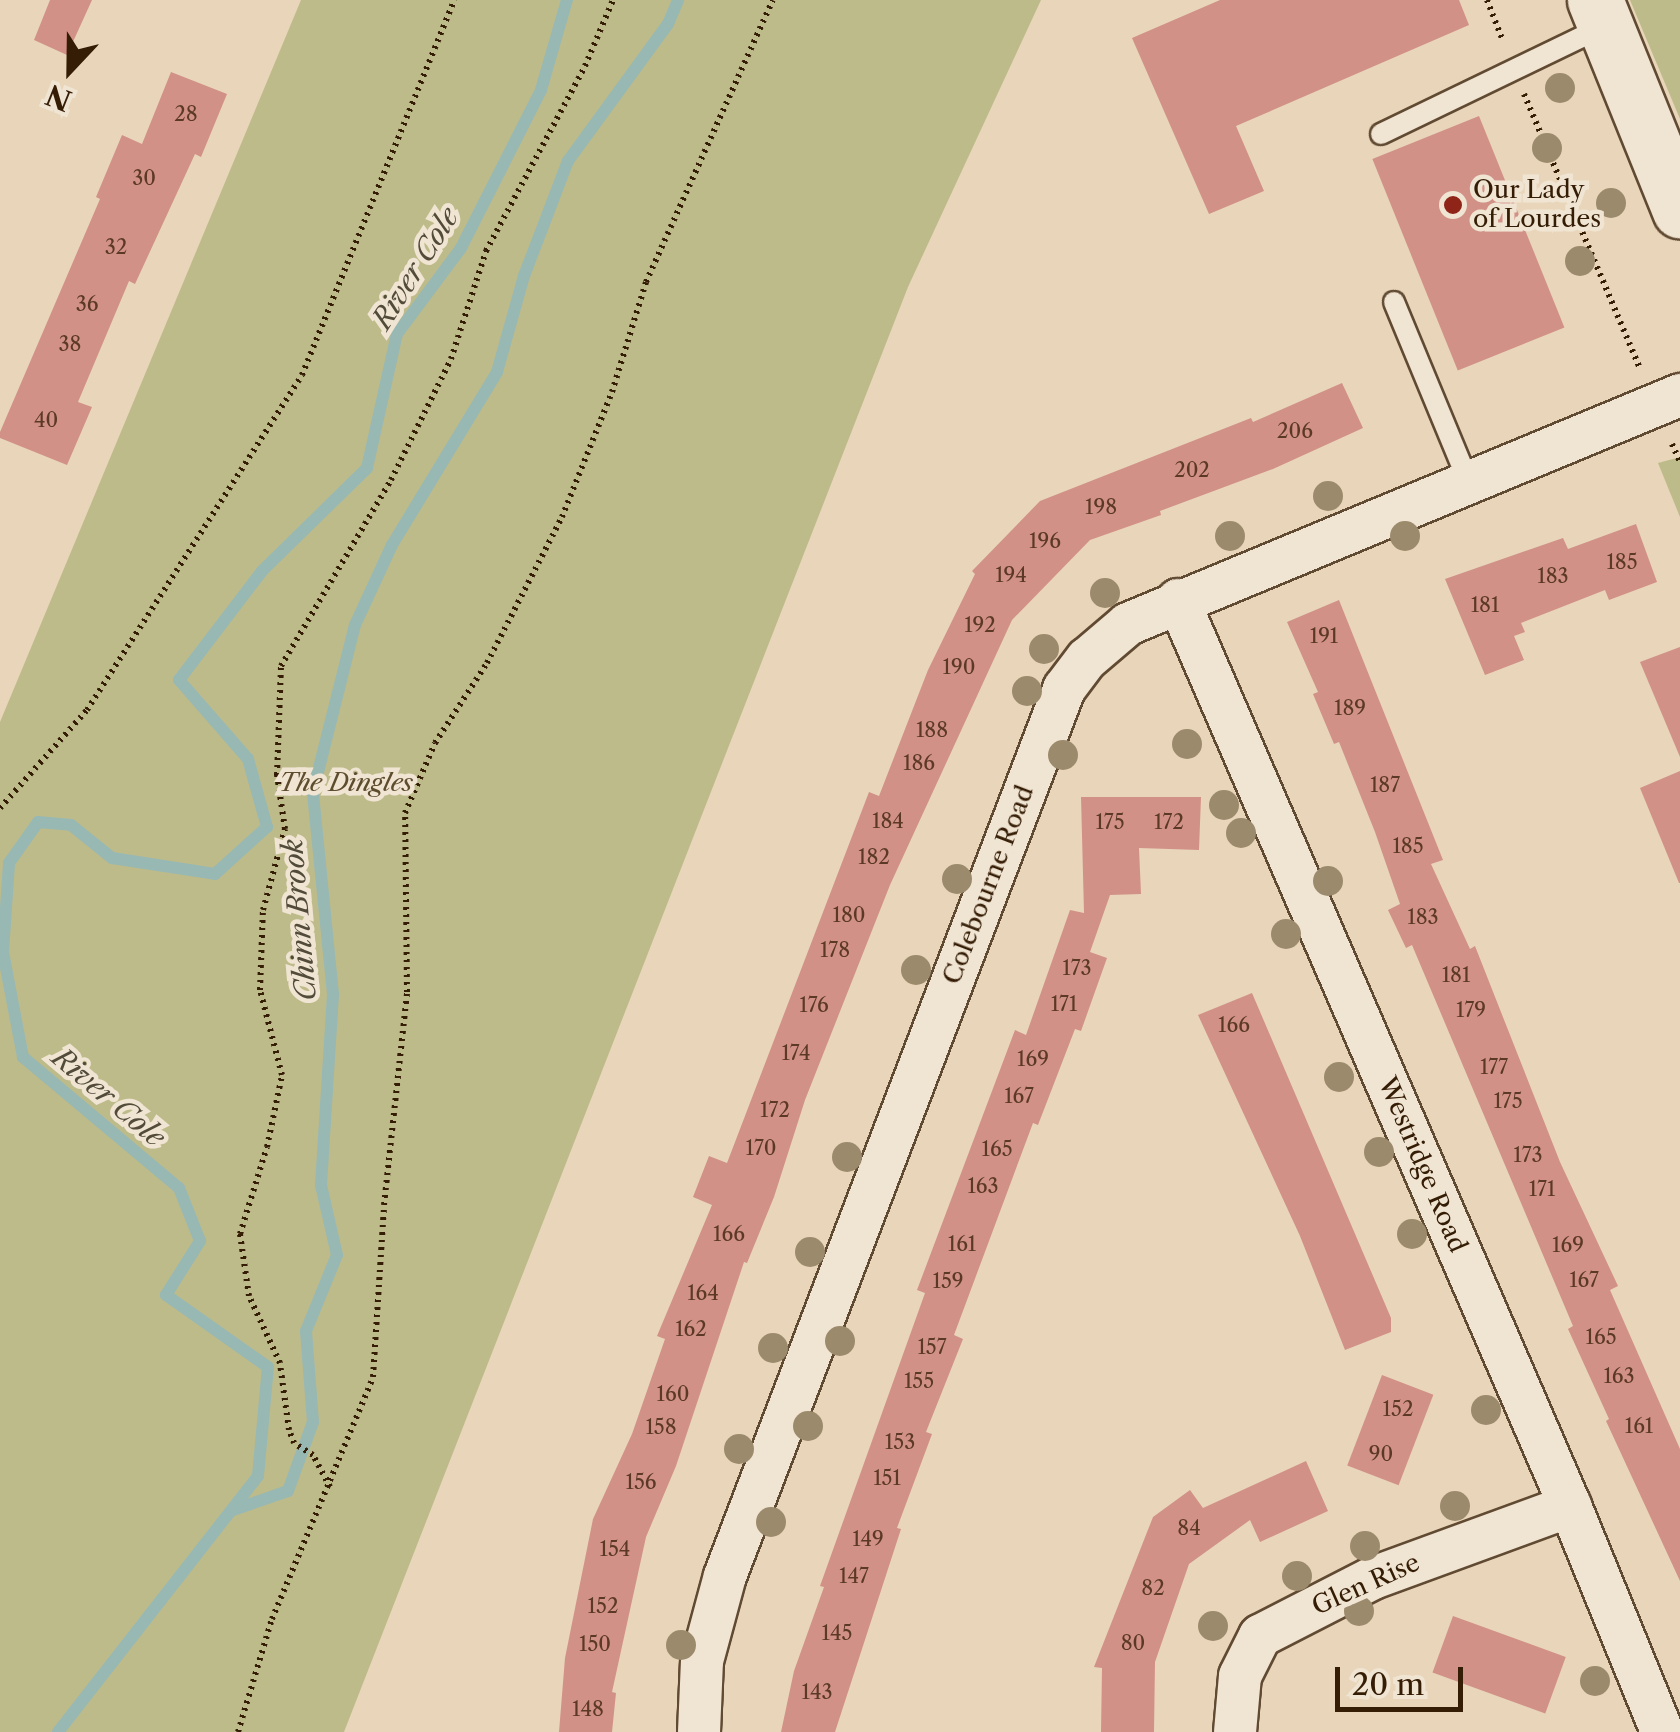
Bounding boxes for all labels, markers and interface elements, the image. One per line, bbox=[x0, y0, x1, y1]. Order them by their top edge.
north arrow bbox=[20, 20, 120, 120]
text: N bbox=[41, 77, 76, 118]
house number: 28 bbox=[174, 102, 198, 126]
house number: 30 bbox=[132, 166, 156, 190]
place label: Our Lady of Lourdes bbox=[1473, 176, 1601, 235]
marker: Our Lady of Lourdes bbox=[1442, 194, 1464, 216]
water label: River Cole bbox=[365, 201, 465, 335]
house number: 32 bbox=[105, 235, 127, 259]
house number: 36 bbox=[76, 292, 98, 316]
house number: 38 bbox=[59, 332, 81, 356]
house number: 40 bbox=[34, 408, 58, 432]
house number: 206 bbox=[1277, 419, 1313, 443]
house number: 202 bbox=[1174, 458, 1210, 482]
house number: 198 bbox=[1085, 495, 1117, 519]
house number: 196 bbox=[1029, 529, 1061, 553]
house number: 185 bbox=[1606, 550, 1638, 574]
house number: 194 bbox=[995, 563, 1027, 587]
house number: 183 bbox=[1537, 564, 1569, 588]
house number: 181 bbox=[1471, 593, 1499, 617]
house number: 192 bbox=[964, 613, 996, 637]
house number: 191 bbox=[1310, 624, 1338, 648]
house number: 190 bbox=[943, 655, 975, 679]
house number: 189 bbox=[1334, 696, 1366, 720]
house number: 188 bbox=[916, 718, 948, 742]
house number: 186 bbox=[903, 751, 935, 775]
park label: The Dingles bbox=[279, 768, 413, 798]
house number: 187 bbox=[1370, 773, 1400, 797]
street label: Colebourne Road bbox=[937, 781, 1041, 989]
house number: 184 bbox=[872, 809, 904, 833]
house number: 175 bbox=[1095, 810, 1125, 834]
house number: 172 bbox=[1154, 810, 1184, 834]
house number: 185 bbox=[1392, 834, 1424, 858]
water label: Chinn Brook bbox=[275, 838, 323, 1002]
house number: 182 bbox=[858, 845, 890, 869]
house number: 180 bbox=[833, 903, 865, 927]
house number: 183 bbox=[1407, 905, 1439, 929]
house number: 178 bbox=[820, 938, 850, 962]
house number: 173 bbox=[1062, 956, 1092, 980]
house number: 181 bbox=[1442, 963, 1470, 987]
house number: 171 bbox=[1051, 992, 1077, 1016]
house number: 176 bbox=[799, 993, 829, 1017]
house number: 179 bbox=[1456, 998, 1486, 1022]
house number: 166 bbox=[1218, 1013, 1250, 1037]
water label: River Cole bbox=[46, 1040, 172, 1154]
house number: 174 bbox=[781, 1041, 811, 1065]
house number: 169 bbox=[1017, 1047, 1049, 1071]
house number: 177 bbox=[1480, 1055, 1508, 1079]
street label: Westridge Road bbox=[1372, 1073, 1472, 1257]
house number: 167 bbox=[1004, 1084, 1034, 1108]
house number: 175 bbox=[1493, 1089, 1523, 1113]
house number: 172 bbox=[760, 1098, 790, 1122]
house number: 170 bbox=[746, 1136, 776, 1160]
house number: 165 bbox=[982, 1137, 1012, 1161]
house number: 173 bbox=[1513, 1143, 1543, 1167]
house number: 163 bbox=[967, 1174, 999, 1198]
house number: 171 bbox=[1529, 1177, 1555, 1201]
house number: 166 bbox=[713, 1222, 745, 1246]
house number: 161 bbox=[948, 1232, 976, 1256]
house number: 169 bbox=[1552, 1233, 1584, 1257]
house number: 167 bbox=[1569, 1268, 1599, 1292]
house number: 159 bbox=[933, 1269, 963, 1293]
house number: 164 bbox=[687, 1281, 719, 1305]
house number: 162 bbox=[675, 1317, 707, 1341]
house number: 165 bbox=[1586, 1325, 1616, 1349]
house number: 157 bbox=[917, 1335, 947, 1359]
house number: 163 bbox=[1603, 1364, 1635, 1388]
house number: 155 bbox=[904, 1369, 934, 1393]
house number: 160 bbox=[657, 1382, 689, 1406]
house number: 152 bbox=[1383, 1397, 1413, 1421]
house number: 161 bbox=[1625, 1414, 1653, 1438]
house number: 158 bbox=[645, 1415, 677, 1439]
house number: 153 bbox=[885, 1430, 915, 1454]
house number: 90 bbox=[1369, 1442, 1393, 1466]
house number: 151 bbox=[873, 1466, 901, 1490]
house number: 156 bbox=[626, 1470, 656, 1494]
house number: 84 bbox=[1177, 1516, 1201, 1540]
house number: 149 bbox=[852, 1527, 884, 1551]
house number: 154 bbox=[600, 1537, 630, 1561]
street label: Glen Rise bbox=[1308, 1548, 1424, 1622]
house number: 147 bbox=[839, 1564, 869, 1588]
house number: 82 bbox=[1141, 1576, 1165, 1600]
house number: 152 bbox=[588, 1594, 618, 1618]
house number: 145 bbox=[822, 1621, 852, 1645]
house number: 80 bbox=[1121, 1631, 1145, 1655]
house number: 150 bbox=[579, 1632, 611, 1656]
scale bar bbox=[1340, 1647, 1468, 1709]
text: 20 m bbox=[1352, 1666, 1424, 1703]
house number: 143 bbox=[802, 1680, 832, 1704]
house number: 148 bbox=[572, 1697, 604, 1721]

